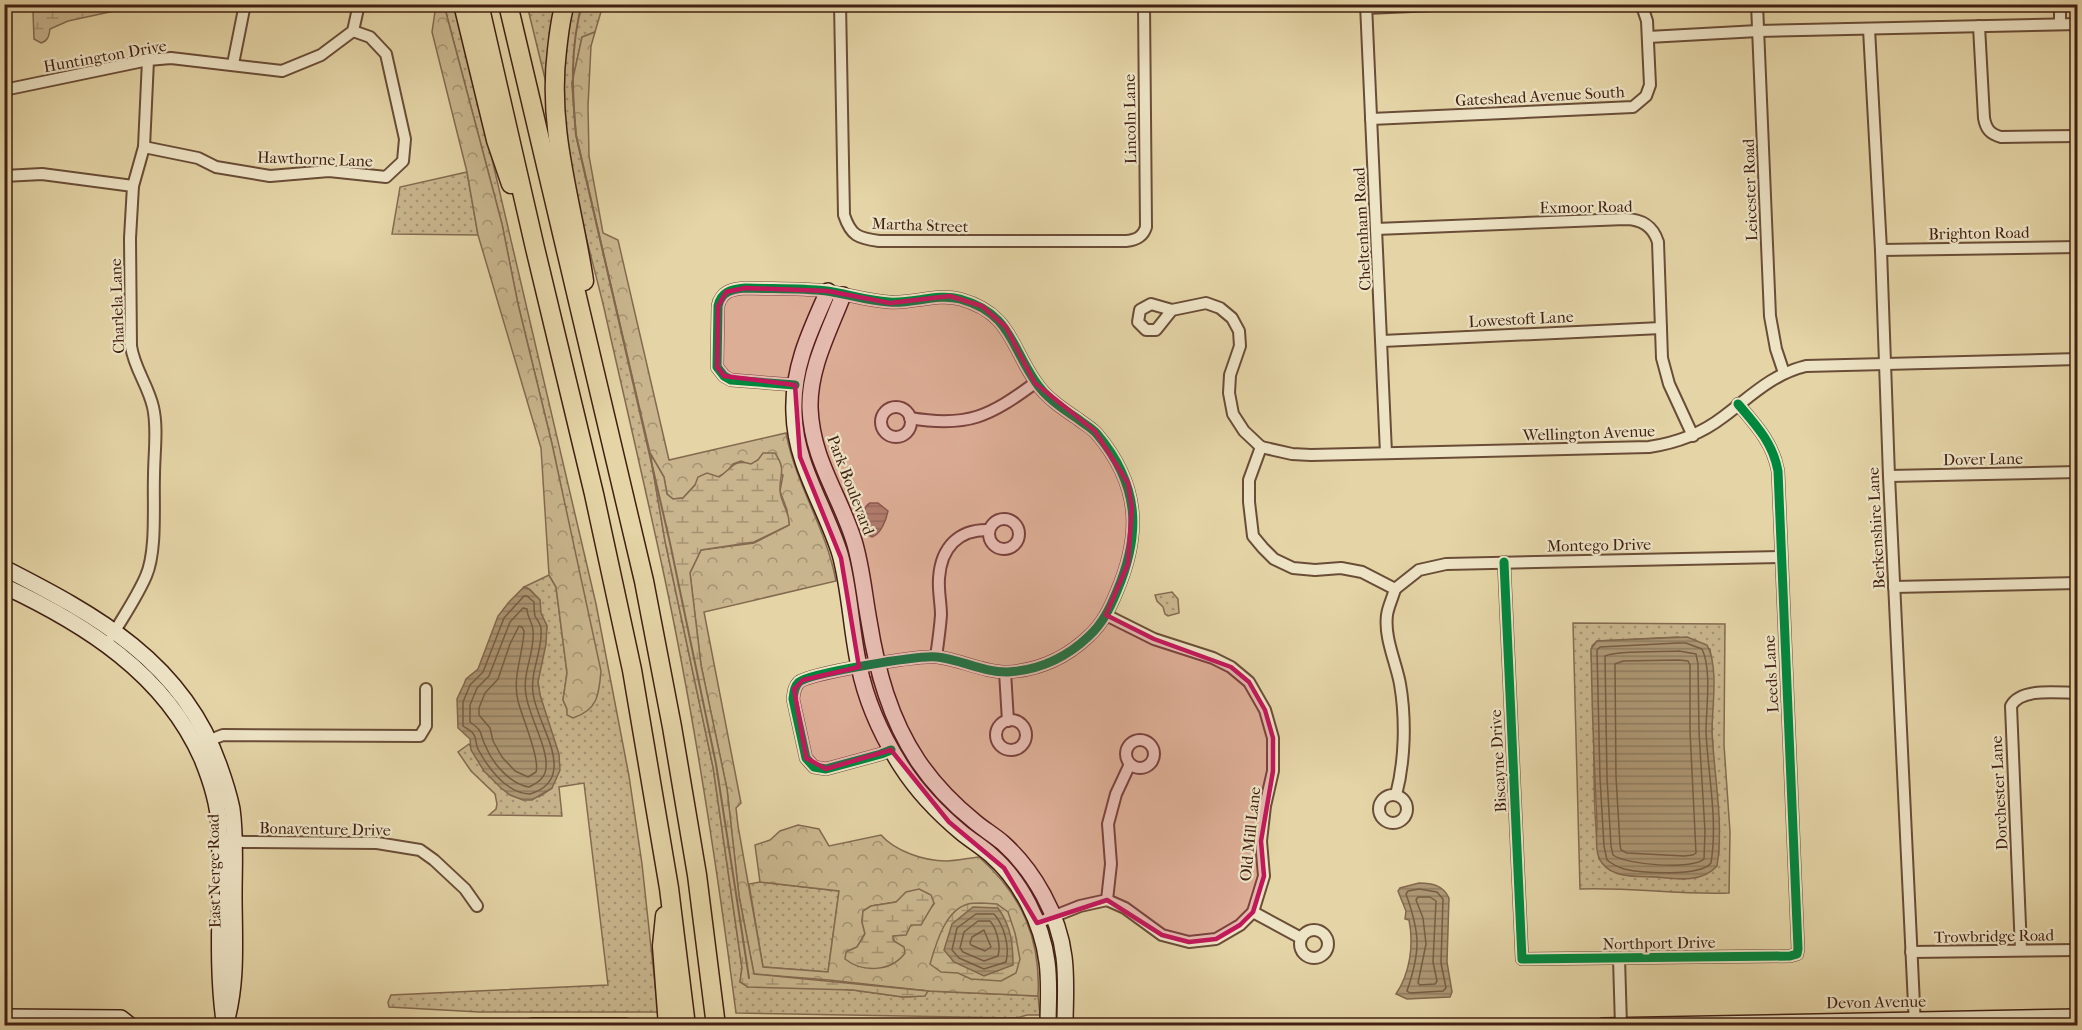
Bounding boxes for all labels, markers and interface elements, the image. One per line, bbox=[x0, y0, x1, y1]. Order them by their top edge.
street label: Huntington Drive bbox=[42, 36, 168, 76]
street label: Lincoln Lane bbox=[1120, 74, 1140, 164]
street label: Gateshead Avenue South bbox=[1455, 82, 1625, 110]
street label: Leicester Road bbox=[1739, 138, 1761, 242]
street label: Hawthorne Lane bbox=[257, 147, 373, 171]
street label: Cheltenham Road bbox=[1349, 167, 1375, 291]
street label: Exmoor Road bbox=[1539, 197, 1633, 217]
street label: Martha Street bbox=[871, 214, 969, 236]
street label: Brighton Road bbox=[1928, 223, 2030, 243]
street label: Charlela Lane bbox=[106, 258, 128, 354]
street label: Lowestoft Lane bbox=[1468, 307, 1574, 331]
street label: Wellington Avenue bbox=[1522, 421, 1655, 445]
street label: Park Boulevard bbox=[823, 432, 879, 538]
street label: Dover Lane bbox=[1943, 449, 2023, 469]
street label: Berkenshire Lane bbox=[1863, 466, 1889, 589]
street label: Montego Drive bbox=[1547, 535, 1651, 555]
street label: Leeds Lane bbox=[1759, 635, 1783, 713]
street label: Biscayne Drive bbox=[1486, 709, 1510, 813]
street label: Dorchester Lane bbox=[1987, 735, 2011, 851]
street label: Old Mill Lane bbox=[1236, 786, 1264, 882]
street label: East Nerge Road bbox=[203, 813, 224, 928]
street label: Bonaventure Drive bbox=[259, 818, 391, 840]
street label: Trowbridge Road bbox=[1934, 925, 2054, 947]
street label: Northport Drive bbox=[1602, 933, 1716, 953]
street label: Devon Avenue bbox=[1826, 992, 1926, 1012]

